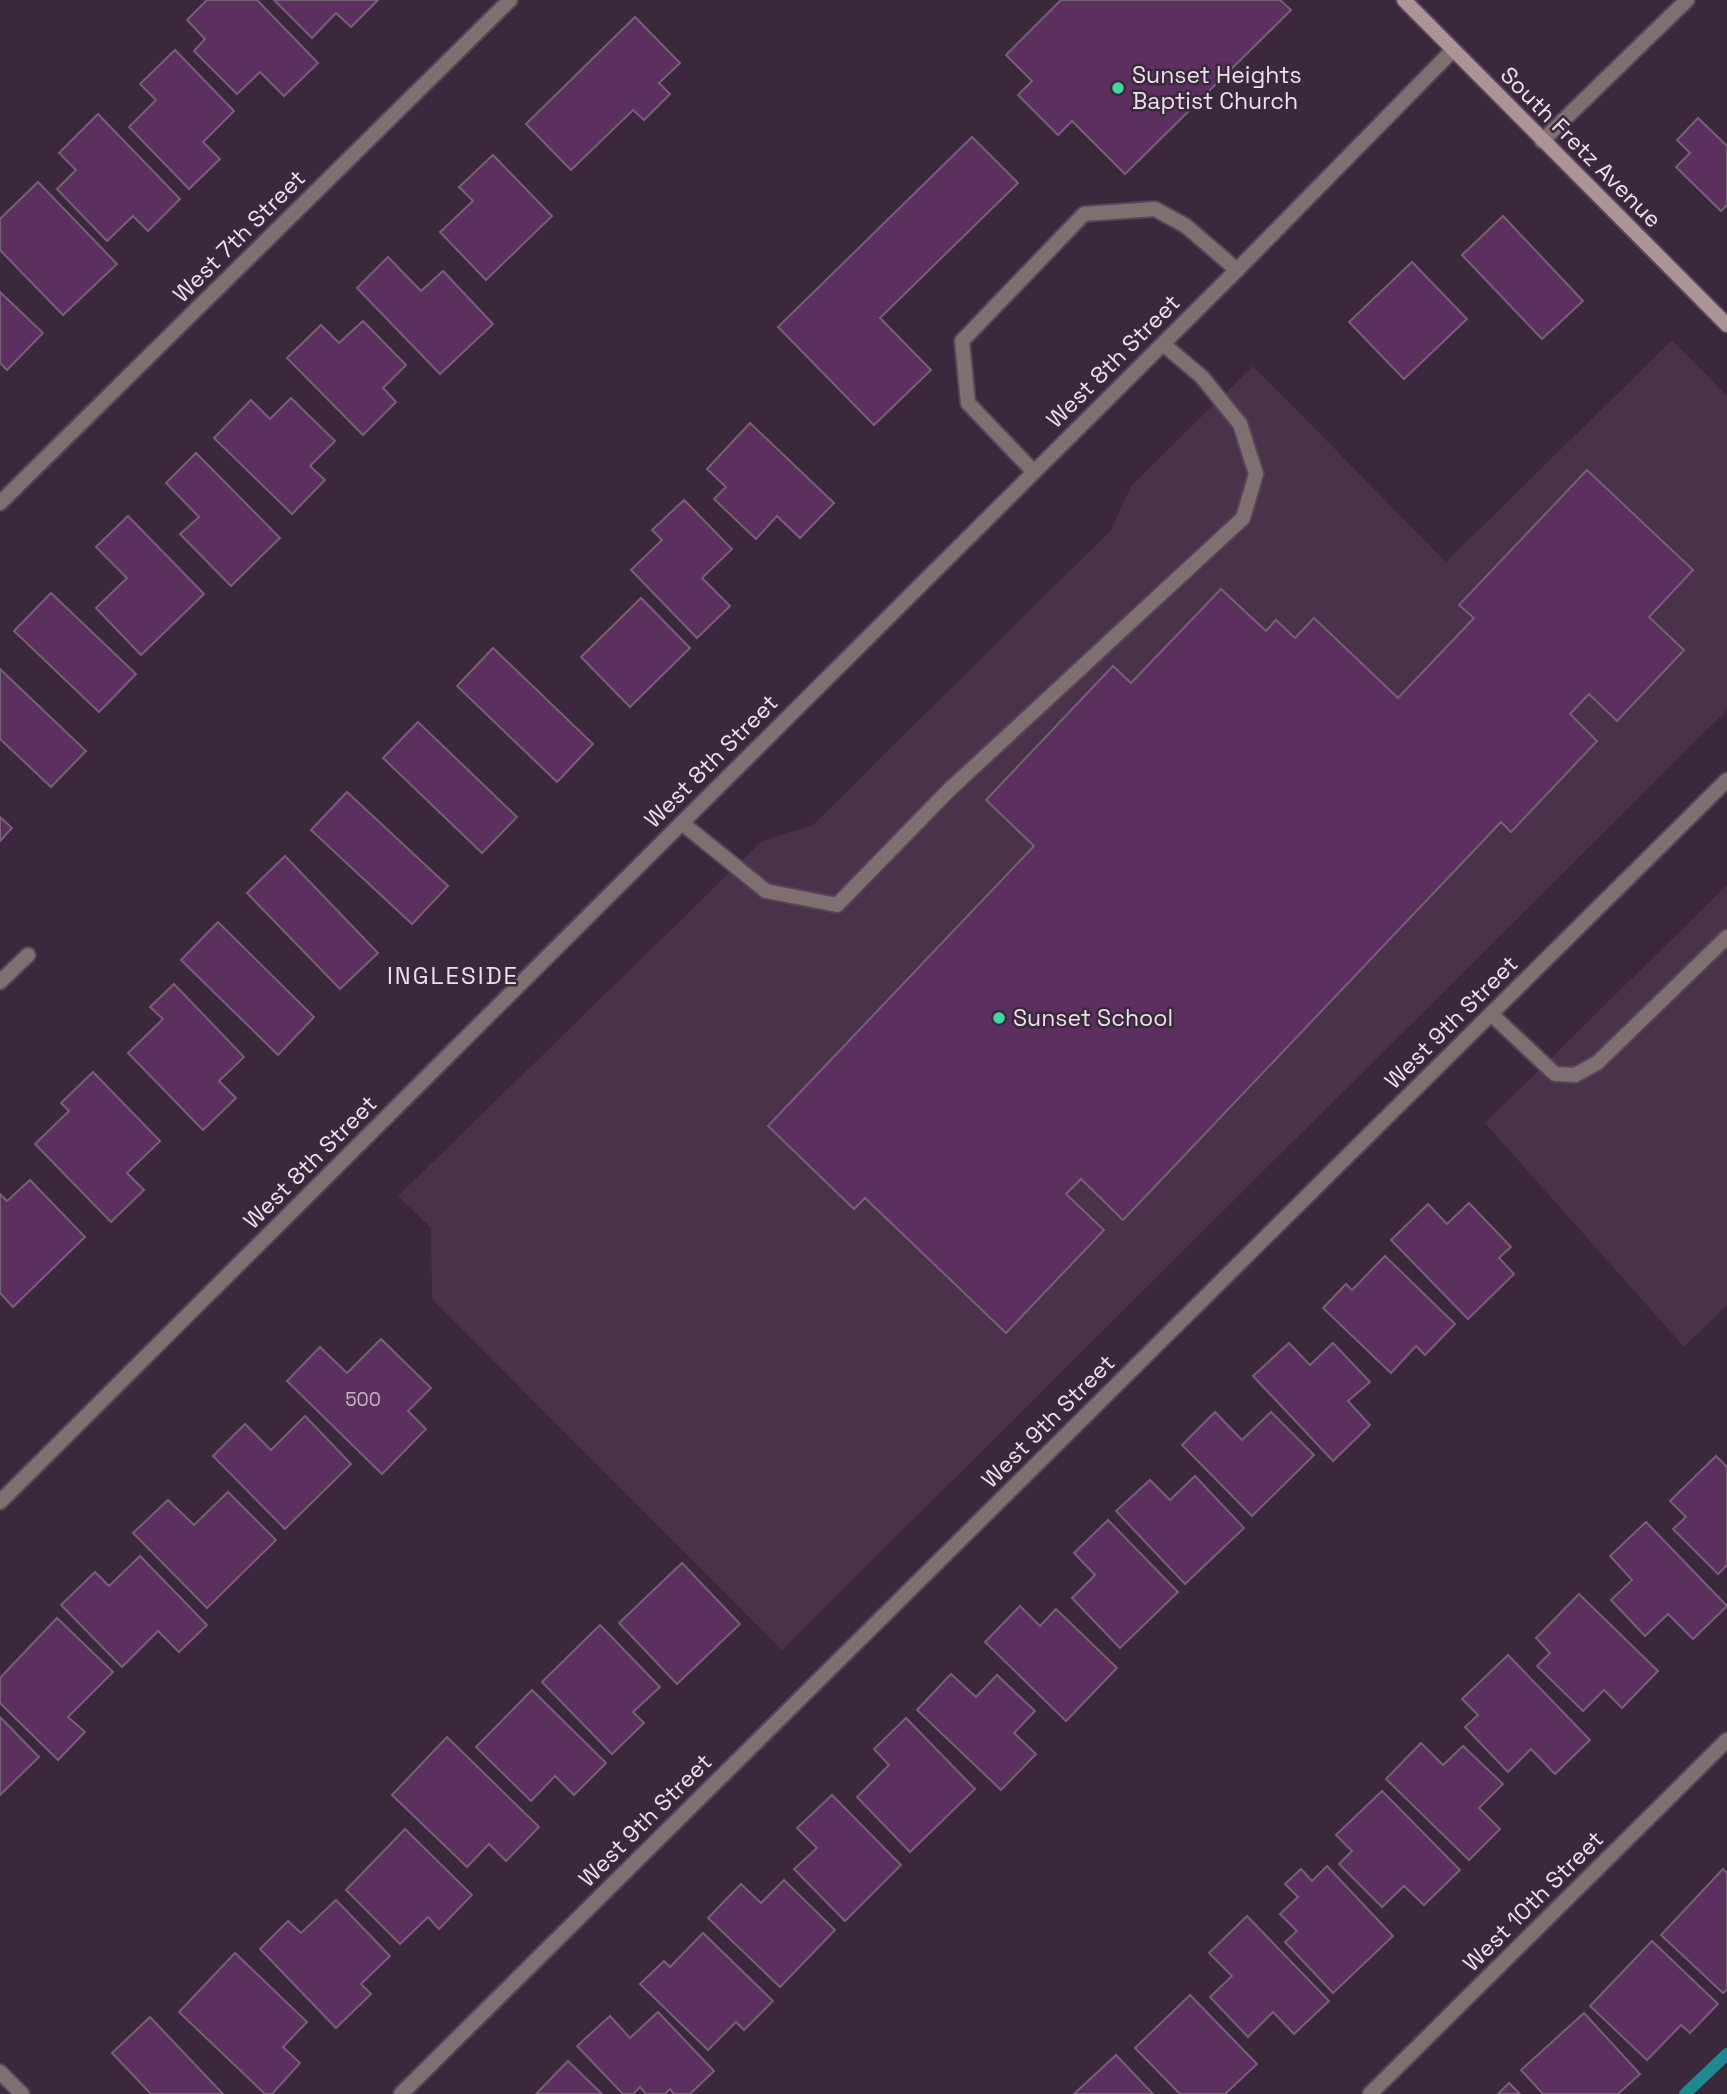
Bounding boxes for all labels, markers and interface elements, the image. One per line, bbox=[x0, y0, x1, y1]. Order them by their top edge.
place label: Sunset Heights Baptist Church bbox=[1132, 60, 1302, 116]
street label: South Fretz Avenue bbox=[1494, 60, 1668, 234]
marker: Sunset Heights Baptist Church bbox=[1110, 80, 1126, 96]
street label: West 7th Street bbox=[166, 163, 312, 309]
street label: West 8th Street bbox=[1040, 288, 1186, 434]
street label: West 8th Street bbox=[638, 688, 784, 834]
street label: West 9th Street bbox=[1378, 949, 1524, 1095]
district label: INGLESIDE bbox=[387, 960, 519, 991]
place label: Sunset School bbox=[1013, 1003, 1173, 1033]
marker: Sunset School bbox=[991, 1010, 1007, 1026]
street label: West 8th Street bbox=[237, 1089, 383, 1235]
street label: West 9th Street bbox=[975, 1348, 1121, 1494]
house number: 500 bbox=[345, 1387, 381, 1412]
street label: West 9th Street bbox=[572, 1747, 718, 1893]
street label: West 10th Street bbox=[1456, 1824, 1610, 1978]

